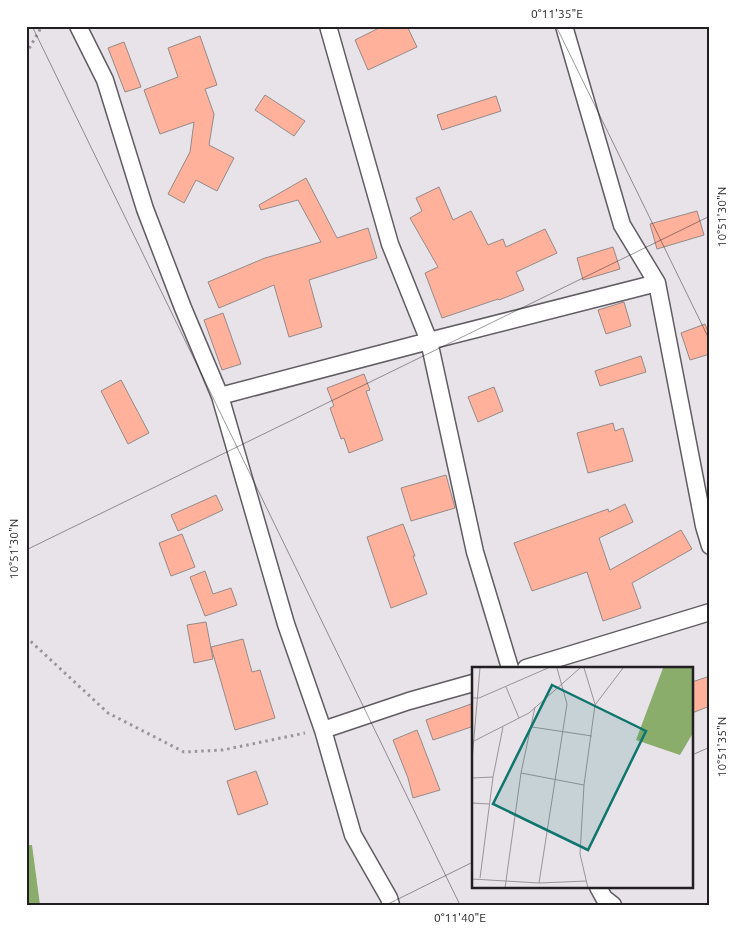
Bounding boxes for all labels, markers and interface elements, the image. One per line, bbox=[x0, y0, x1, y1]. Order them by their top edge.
text: 0°11'35"E bbox=[531, 7, 583, 20]
text: 10°51'30"N bbox=[715, 187, 728, 247]
text: 10°51'30"N bbox=[7, 519, 20, 579]
inset map bbox=[472, 667, 694, 888]
text: 10°51'35"N bbox=[715, 717, 728, 777]
text: 0°11'40"E bbox=[434, 911, 486, 924]

